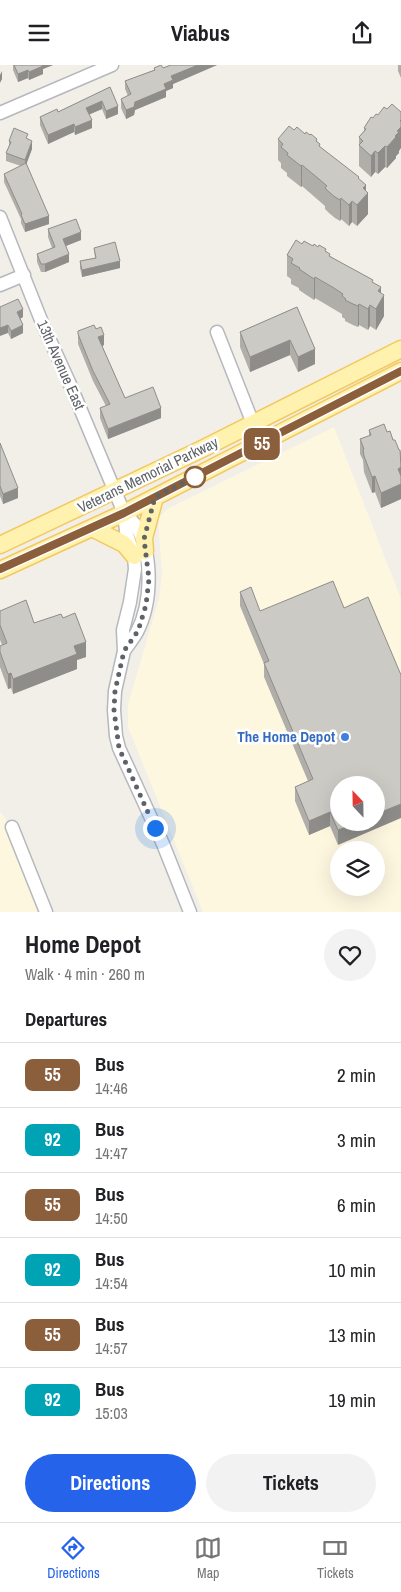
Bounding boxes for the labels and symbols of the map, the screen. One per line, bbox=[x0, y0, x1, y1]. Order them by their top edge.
street label: 13th Avenue East bbox=[32, 317, 91, 414]
line badge: 55 bbox=[240, 428, 284, 460]
street label: Veterans Memorial Parkway bbox=[74, 431, 222, 518]
unlabelled marker bbox=[184, 466, 206, 488]
place label: The Home Depot bbox=[237, 726, 335, 747]
marker: The Home Depot bbox=[339, 731, 351, 743]
north arrow bbox=[330, 776, 385, 831]
your location bbox=[143, 816, 168, 841]

